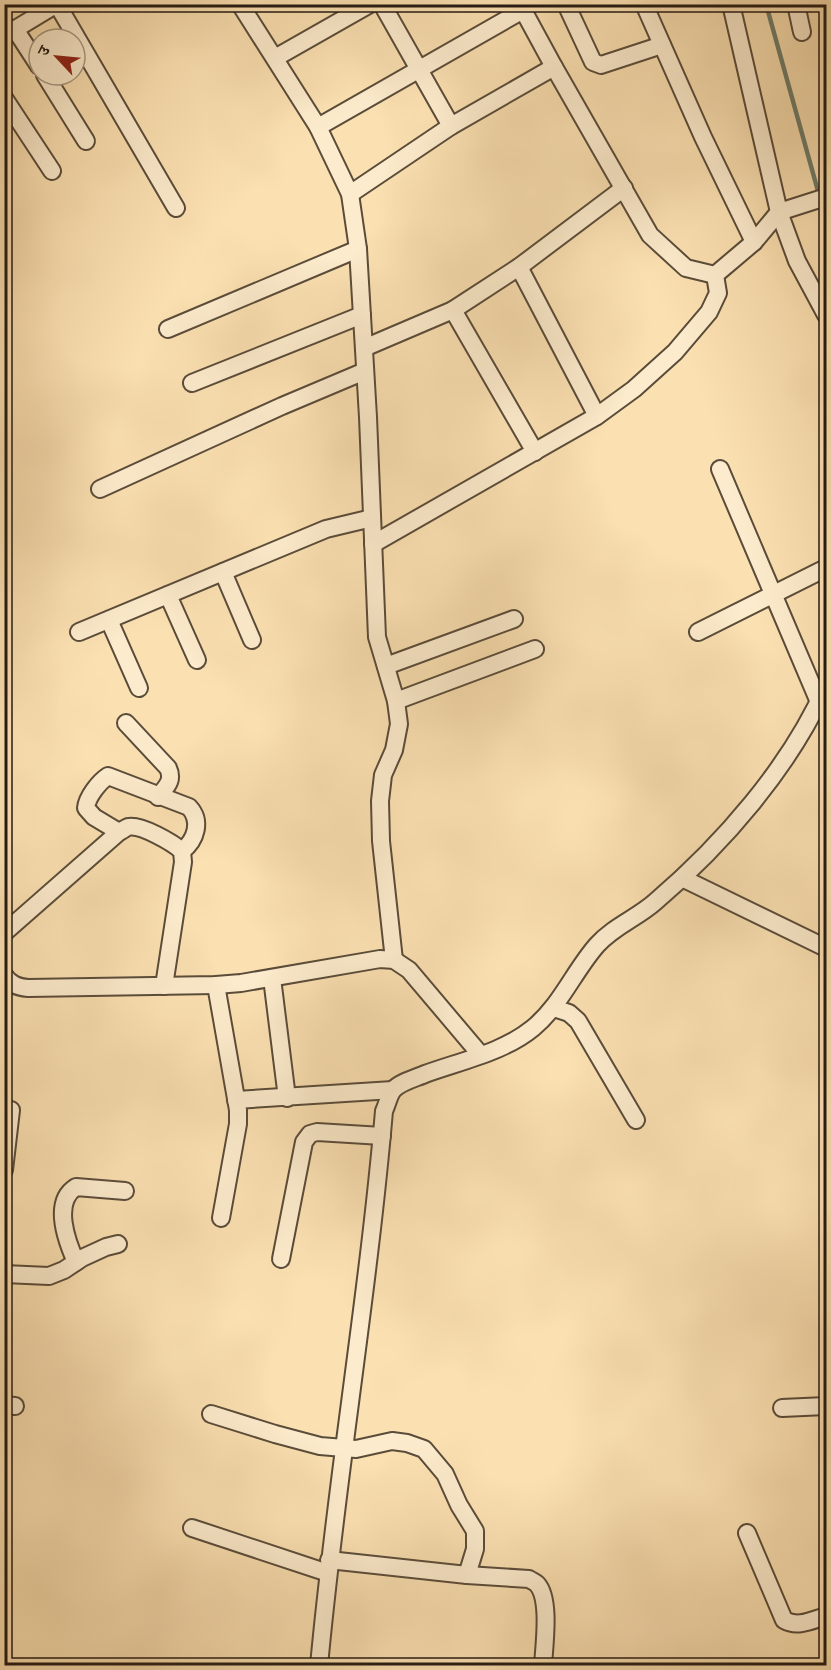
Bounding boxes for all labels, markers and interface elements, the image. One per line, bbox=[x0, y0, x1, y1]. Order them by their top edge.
north arrow bbox=[27, 27, 87, 87]
text: उ bbox=[32, 41, 57, 60]

